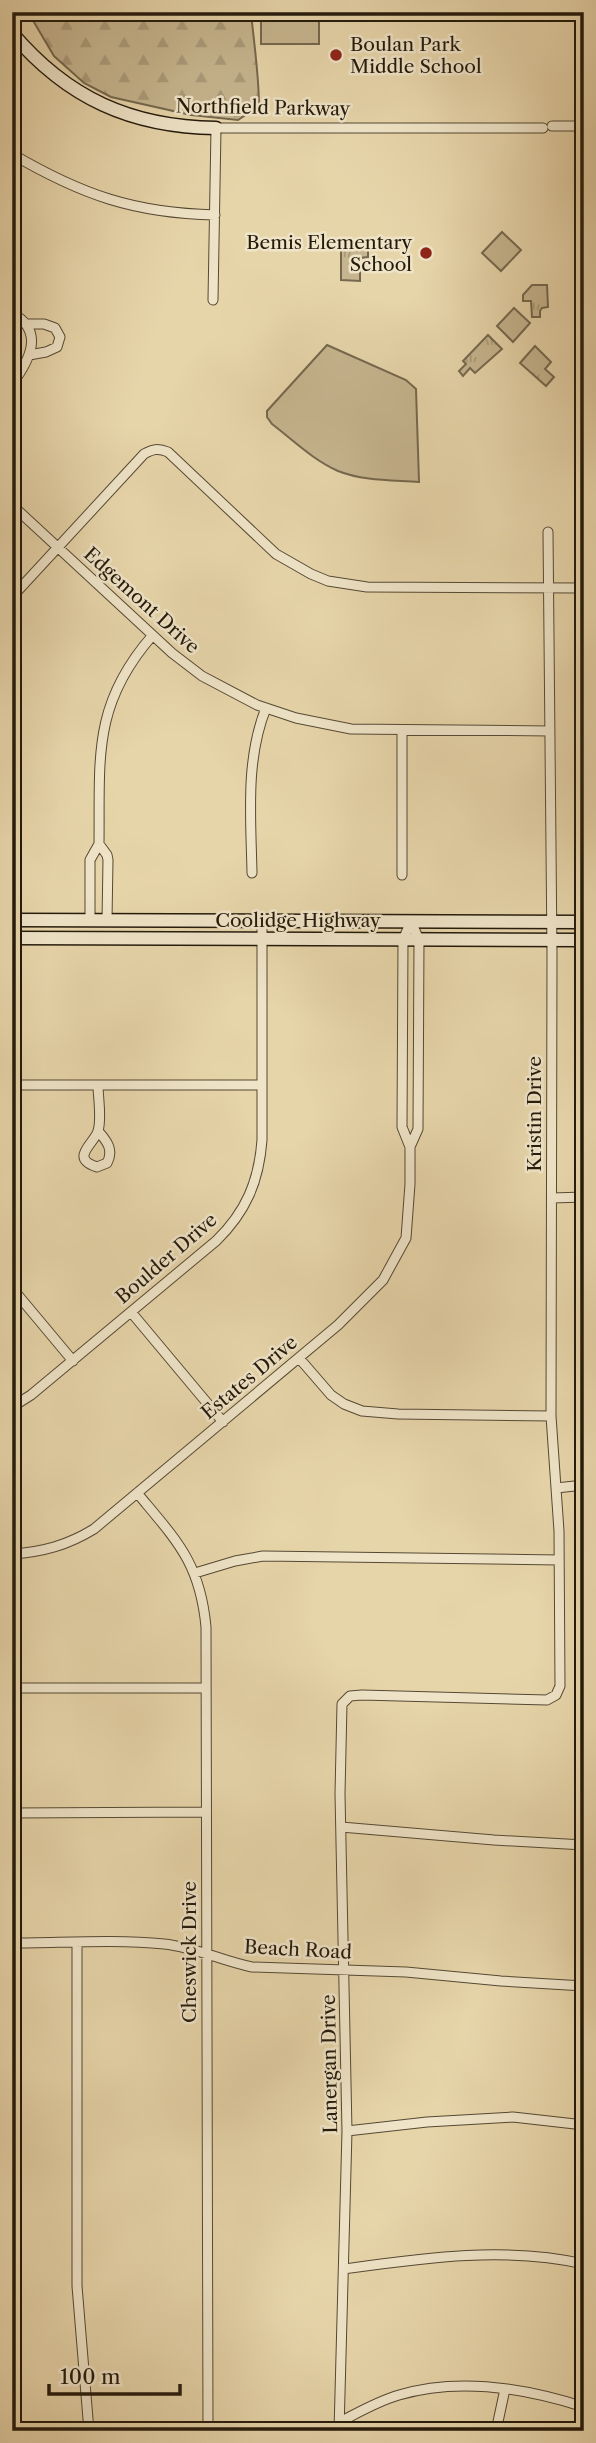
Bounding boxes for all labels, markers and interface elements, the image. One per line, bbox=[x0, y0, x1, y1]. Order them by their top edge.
place label: Boulan Park Middle School bbox=[350, 33, 482, 78]
marker: Boulan Park Middle School bbox=[328, 47, 344, 63]
street label: Northfield Parkway bbox=[176, 94, 351, 121]
place label: Bemis Elementary School bbox=[246, 231, 412, 276]
marker: Bemis Elementary School bbox=[418, 245, 434, 261]
street label: Edgemont Drive bbox=[79, 542, 204, 658]
street label: Coolidge Highway bbox=[215, 909, 381, 932]
street label: Kristin Drive bbox=[523, 1056, 546, 1172]
street label: Boulder Drive bbox=[111, 1208, 222, 1309]
street label: Estates Drive bbox=[197, 1331, 302, 1424]
street label: Cheswick Drive bbox=[178, 1881, 201, 2023]
street label: Beach Road bbox=[244, 1935, 353, 1964]
street label: Lanergan Drive bbox=[317, 1994, 342, 2134]
scale bar bbox=[49, 2352, 180, 2396]
text: 100 m bbox=[60, 2364, 121, 2389]

